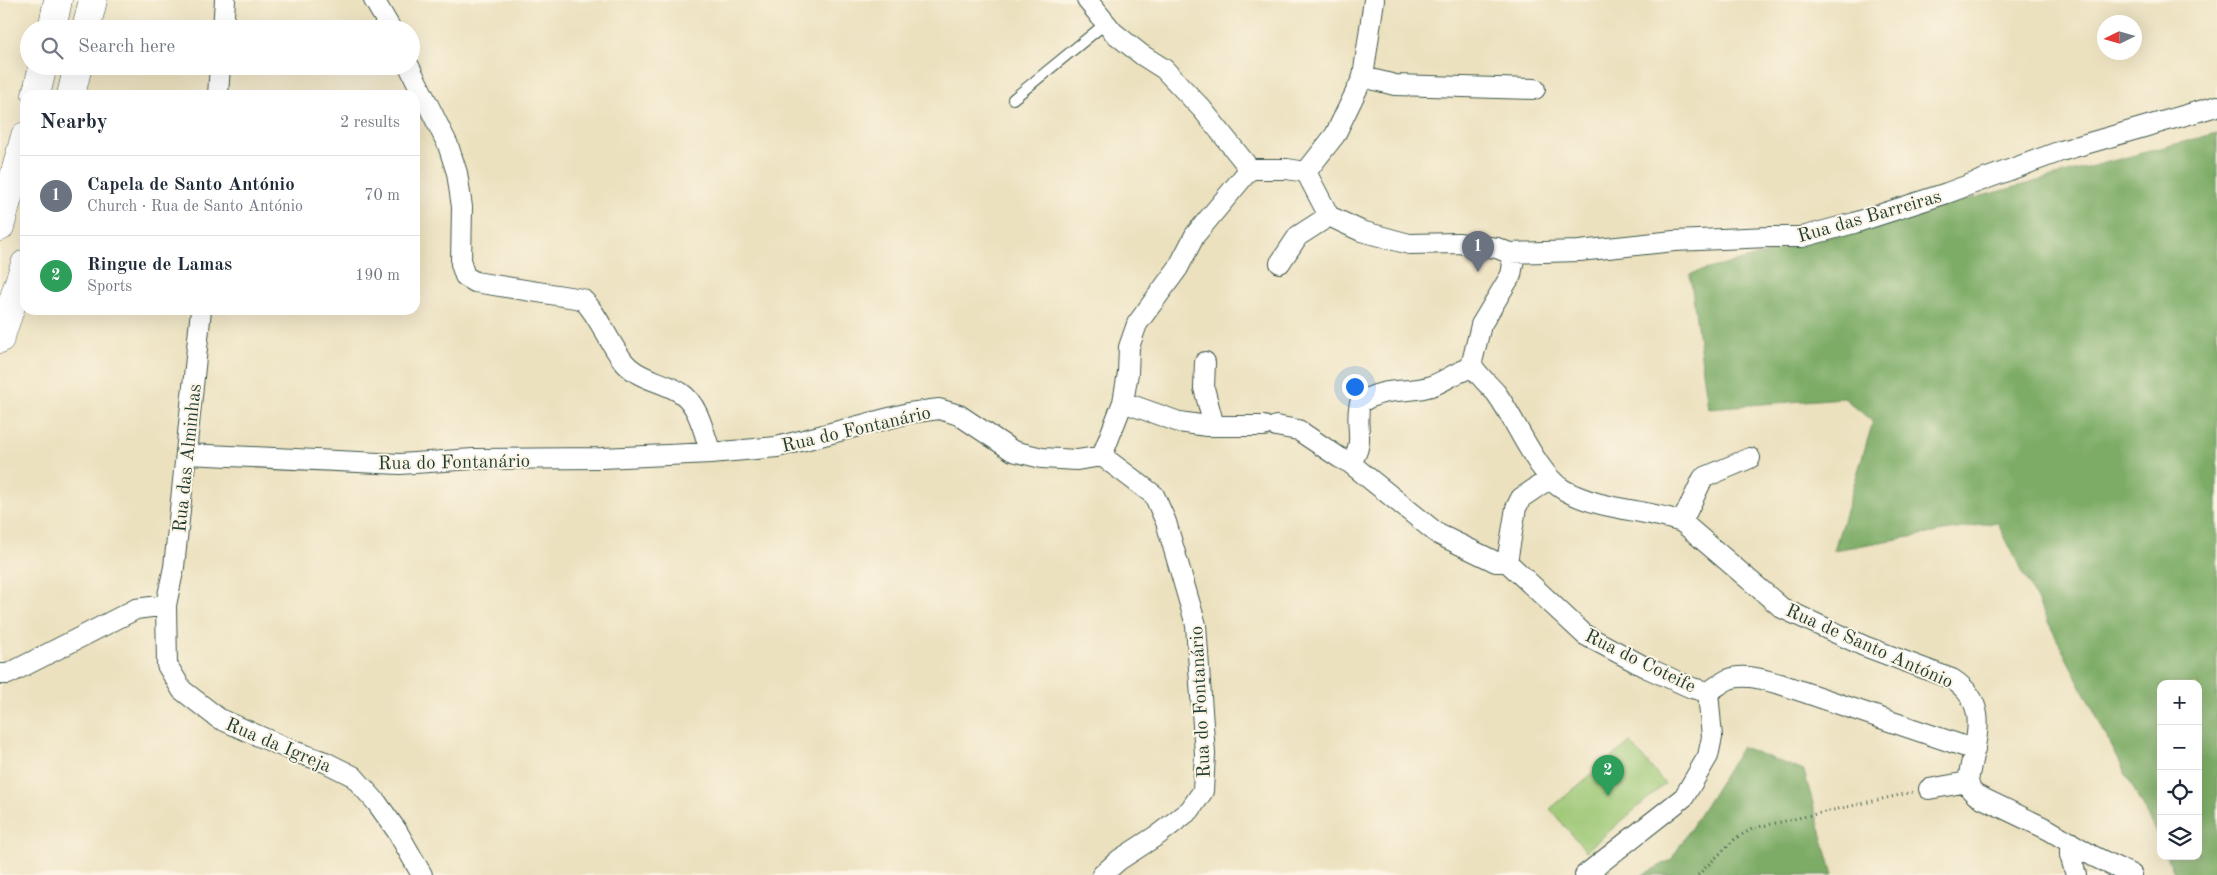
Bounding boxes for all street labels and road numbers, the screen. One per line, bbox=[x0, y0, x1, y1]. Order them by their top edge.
street label: Rua das Barreiras bbox=[1796, 188, 1944, 247]
street label: Rua das Alminhas bbox=[171, 383, 206, 534]
street label: Rua do Fontanário bbox=[780, 404, 933, 457]
street label: Rua do Fontanário bbox=[378, 453, 530, 474]
street label: Rua de Santo António bbox=[1782, 602, 1955, 693]
street label: Rua do Fontanário bbox=[1188, 625, 1215, 778]
street label: Rua do Coteife bbox=[1581, 627, 1698, 697]
street label: Rua da Igreja bbox=[222, 716, 334, 777]

